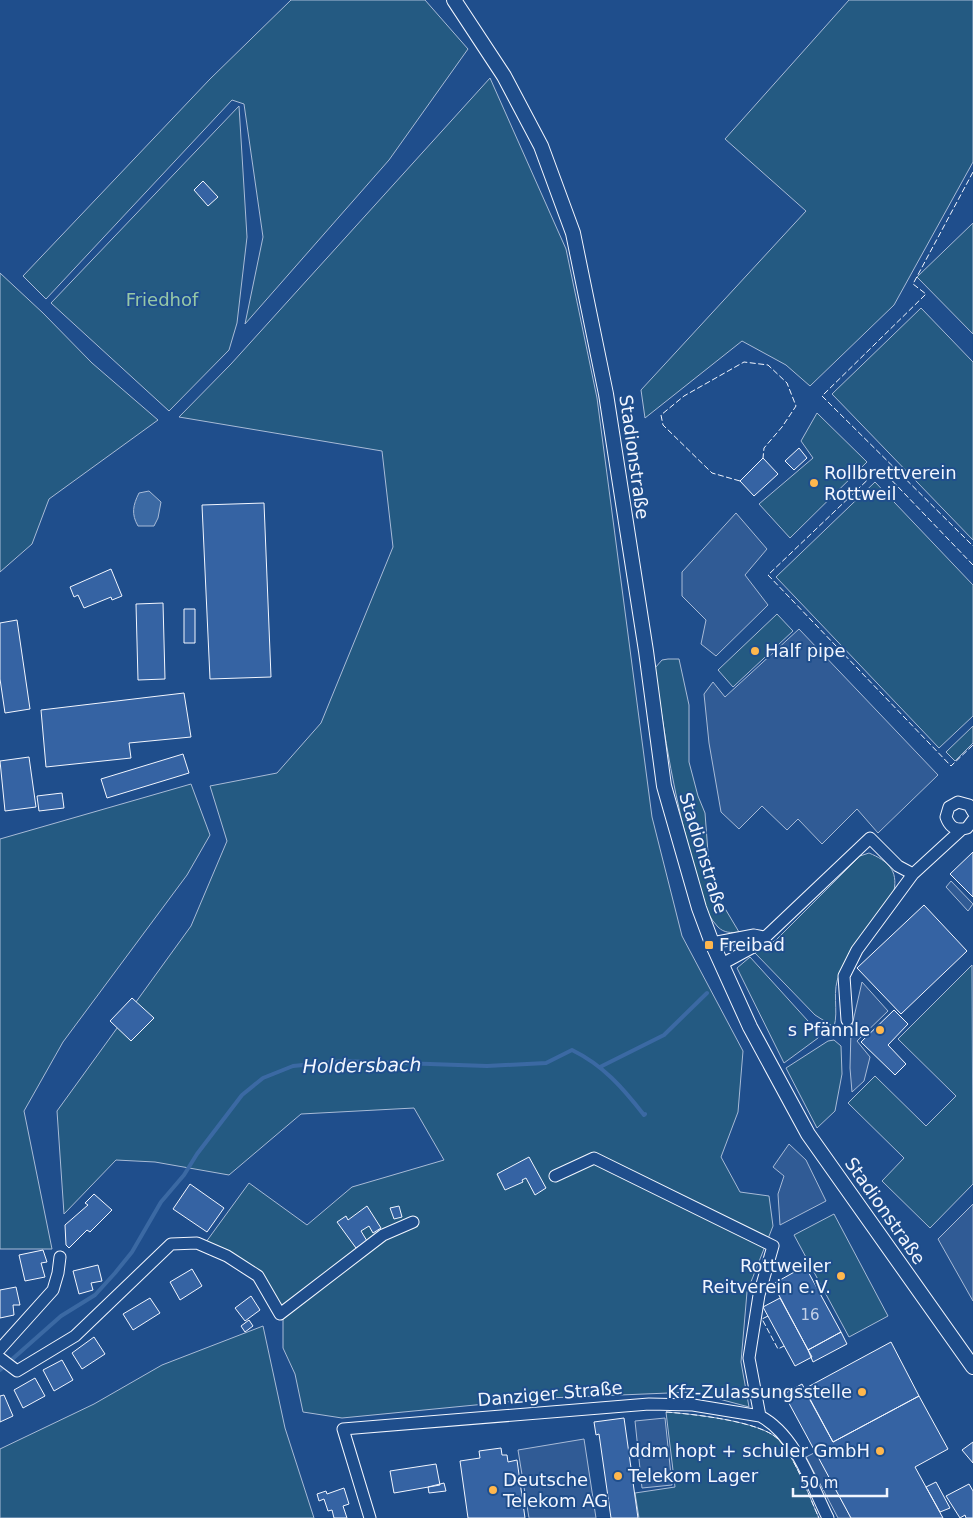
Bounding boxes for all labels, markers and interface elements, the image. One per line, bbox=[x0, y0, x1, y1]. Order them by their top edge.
park label: Friedhof bbox=[126, 289, 199, 310]
street label: Stadionstraße bbox=[615, 393, 654, 521]
place label: Rollbrettverein Rottweil bbox=[824, 462, 957, 504]
marker: Rollbrettverein Rottweil bbox=[808, 477, 820, 489]
place label: Half pipe bbox=[765, 640, 846, 661]
marker: Half pipe bbox=[749, 645, 761, 657]
street label: Stadionstraße bbox=[675, 790, 732, 916]
place label: Freibad bbox=[719, 934, 785, 955]
marker: Freibad bbox=[703, 939, 715, 951]
place label: s Pfännle bbox=[788, 1019, 870, 1040]
marker: s Pfännle bbox=[874, 1024, 886, 1036]
water label: Holdersbach bbox=[302, 1053, 422, 1077]
street label: Stadionstraße bbox=[841, 1153, 930, 1268]
place label: Rottweiler Reitverein e.V. bbox=[702, 1255, 832, 1297]
marker: Rottweiler Reitverein e.V. bbox=[835, 1270, 847, 1282]
house number: 16 bbox=[800, 1306, 820, 1324]
street label: Danziger Straße bbox=[476, 1377, 623, 1410]
place label: Kfz-Zulassungsstelle bbox=[667, 1381, 852, 1402]
marker: Kfz-Zulassungsstelle bbox=[856, 1386, 868, 1398]
place label: ddm hopt + schuler GmbH bbox=[629, 1440, 870, 1461]
marker: ddm hopt + schuler GmbH bbox=[874, 1445, 886, 1457]
place label: Telekom Lager bbox=[627, 1465, 759, 1486]
scale bar bbox=[793, 1466, 887, 1498]
place label: Deutsche Telekom AG bbox=[502, 1469, 608, 1511]
marker: Telekom Lager bbox=[612, 1470, 624, 1482]
text: 50 m bbox=[800, 1474, 838, 1492]
marker: Deutsche Telekom AG bbox=[487, 1484, 499, 1496]

